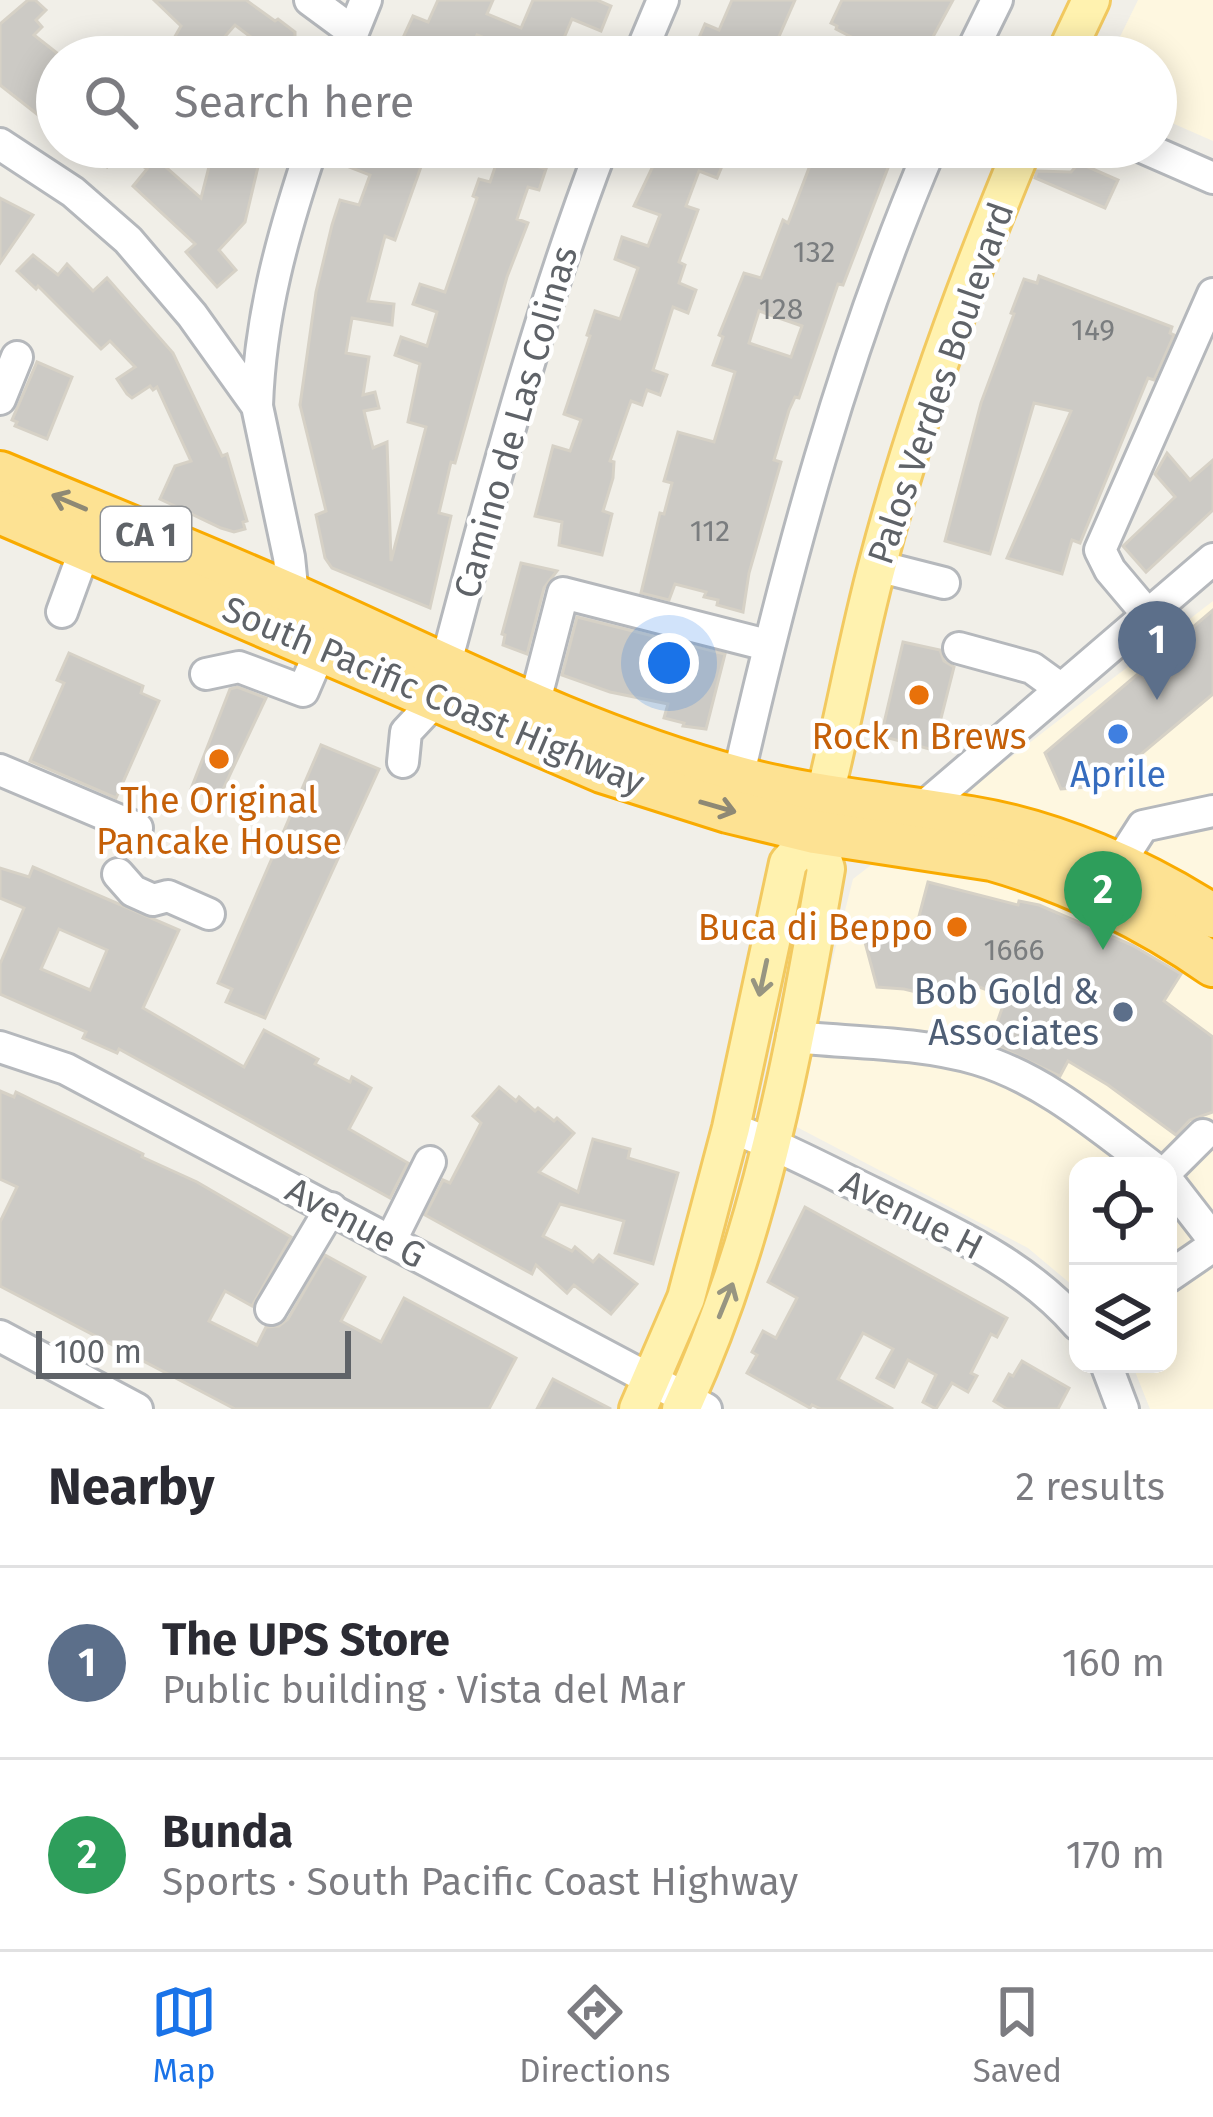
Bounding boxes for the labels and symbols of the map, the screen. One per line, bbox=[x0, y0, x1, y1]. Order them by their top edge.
street label: Palos Verdes Boulevard bbox=[858, 197, 1024, 570]
house number: 132 bbox=[793, 234, 835, 270]
street label: Camino de Las Colinas bbox=[445, 241, 587, 603]
house number: 128 bbox=[759, 291, 803, 327]
house number: 149 bbox=[1071, 312, 1115, 348]
one-way arrow bbox=[51, 489, 87, 511]
road number: CA 1 bbox=[101, 507, 191, 561]
house number: 112 bbox=[690, 513, 730, 549]
street label: South Pacific Coast Highway bbox=[216, 587, 651, 805]
pin: 1 bbox=[1118, 601, 1196, 700]
your location bbox=[639, 633, 699, 693]
marker: Rock n Brews bbox=[906, 682, 932, 708]
place label: Rock n Brews bbox=[811, 715, 1027, 759]
marker: Aprile bbox=[1105, 721, 1131, 747]
marker: The Original Pancake House bbox=[206, 746, 232, 772]
place label: Aprile bbox=[1070, 753, 1166, 797]
place label: The Original Pancake House bbox=[96, 779, 342, 864]
one-way arrow bbox=[698, 798, 736, 820]
pin: 2 bbox=[1064, 851, 1142, 950]
place label: Buca di Beppo bbox=[698, 906, 933, 950]
marker: Buca di Beppo bbox=[944, 914, 970, 940]
house number: 1666 bbox=[984, 932, 1044, 968]
one-way arrow bbox=[750, 959, 773, 997]
place label: Bob Gold & Associates bbox=[914, 970, 1099, 1055]
marker: Bob Gold & Associates bbox=[1110, 999, 1136, 1025]
street label: Avenue H bbox=[833, 1160, 990, 1269]
street label: Avenue G bbox=[278, 1168, 433, 1278]
one-way arrow bbox=[717, 1282, 738, 1319]
scale bar bbox=[36, 1325, 351, 1378]

